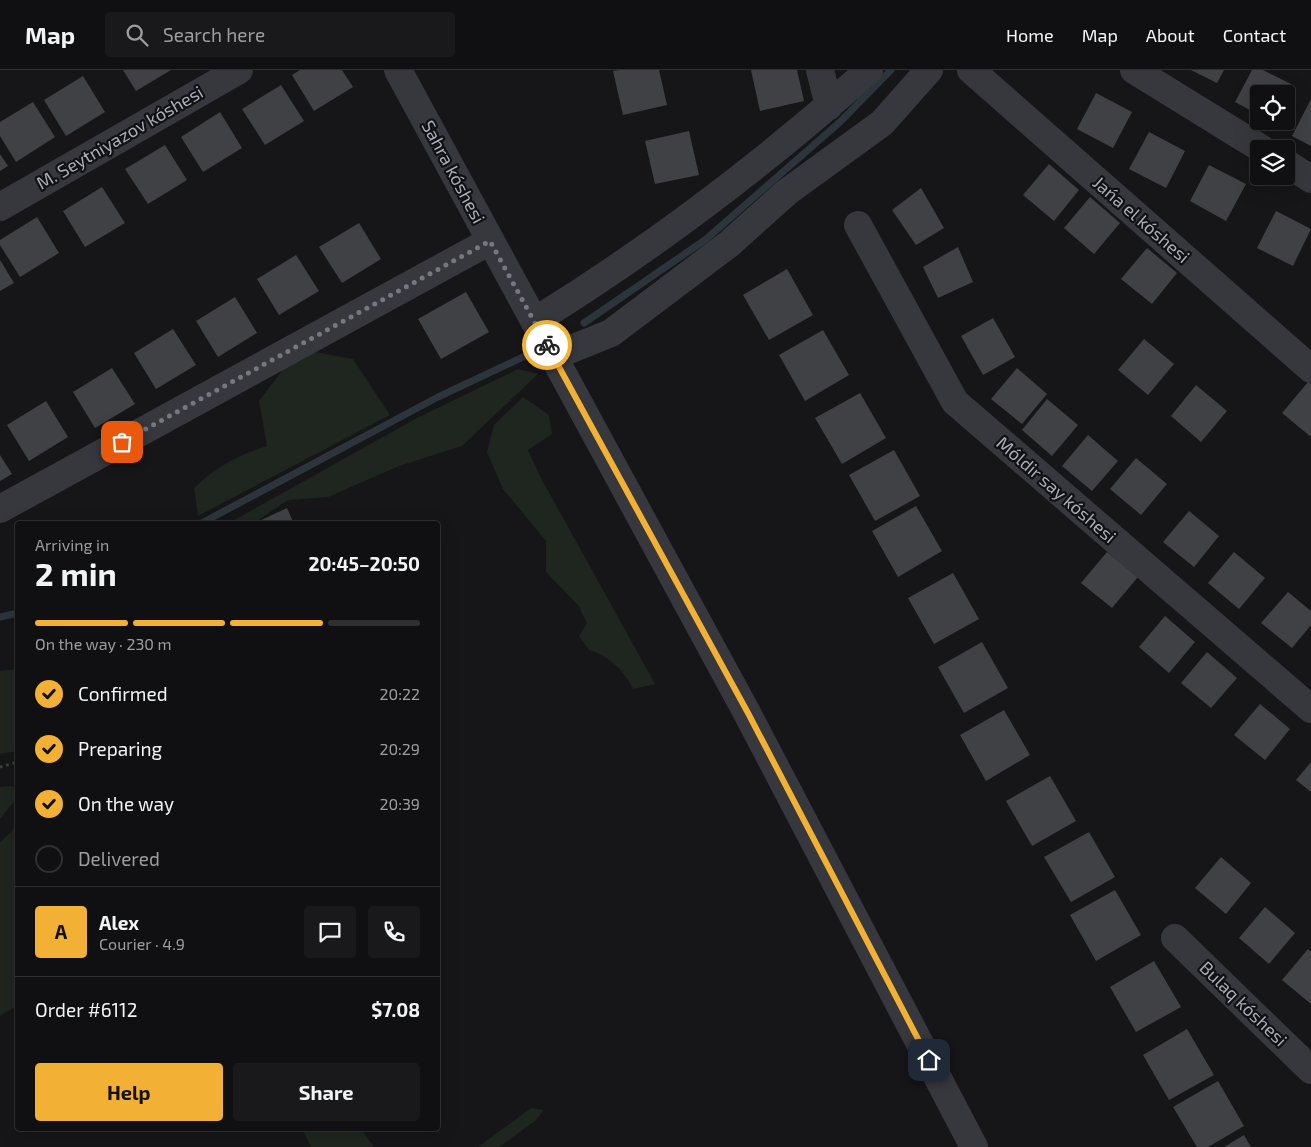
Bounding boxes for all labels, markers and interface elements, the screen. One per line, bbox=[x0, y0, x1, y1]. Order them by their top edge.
search box bbox=[105, 12, 455, 57]
text: Map bbox=[25, 20, 75, 49]
icon: search bbox=[123, 21, 151, 49]
text: Search here bbox=[163, 23, 265, 46]
text: Home bbox=[1006, 24, 1054, 46]
text: Map bbox=[1082, 24, 1118, 46]
text: About bbox=[1146, 24, 1195, 46]
text: Contact bbox=[1223, 24, 1286, 46]
street label: M. Seytniyazov kóshesi bbox=[32, 80, 207, 194]
map controls bbox=[1250, 85, 1295, 185]
button: locate bbox=[1250, 85, 1295, 130]
street label: Sahra kóshesi bbox=[418, 116, 490, 227]
button: layers bbox=[1250, 140, 1295, 185]
street label: Jańa el kóshesi bbox=[1089, 171, 1195, 267]
courier bbox=[522, 320, 572, 370]
icon: bike bbox=[533, 331, 561, 359]
pin bbox=[101, 421, 143, 463]
icon: bag bbox=[108, 428, 136, 456]
street label: Móldir say kóshesi bbox=[992, 431, 1121, 547]
text: Arriving in bbox=[35, 535, 109, 554]
text: 20:45–20:50 bbox=[308, 552, 420, 575]
text: 2 min bbox=[35, 554, 117, 592]
text: On the way · 230 m bbox=[35, 634, 172, 653]
icon: check bbox=[35, 680, 63, 708]
text: Confirmed bbox=[78, 682, 168, 705]
text: 20:22 bbox=[380, 684, 420, 703]
icon: check bbox=[35, 735, 63, 763]
text: Preparing bbox=[78, 737, 162, 760]
text: 20:29 bbox=[379, 739, 420, 758]
icon: check bbox=[35, 790, 63, 818]
text: On the way bbox=[78, 792, 174, 815]
text: 20:39 bbox=[380, 794, 420, 813]
text: Delivered bbox=[78, 847, 160, 870]
button: chat bbox=[304, 906, 356, 958]
button: phone bbox=[368, 906, 420, 958]
text: Alex bbox=[99, 911, 139, 934]
text: A bbox=[55, 920, 67, 943]
text: Courier · 4.9 bbox=[99, 934, 185, 953]
street label: Bulaq kóshesi bbox=[1195, 956, 1292, 1050]
text: Order #6112 bbox=[35, 998, 137, 1021]
text: $7.08 bbox=[371, 998, 420, 1021]
pin bbox=[908, 1039, 950, 1081]
icon: home bbox=[915, 1046, 943, 1074]
button: Help bbox=[35, 1063, 223, 1121]
button: Share bbox=[233, 1063, 420, 1121]

